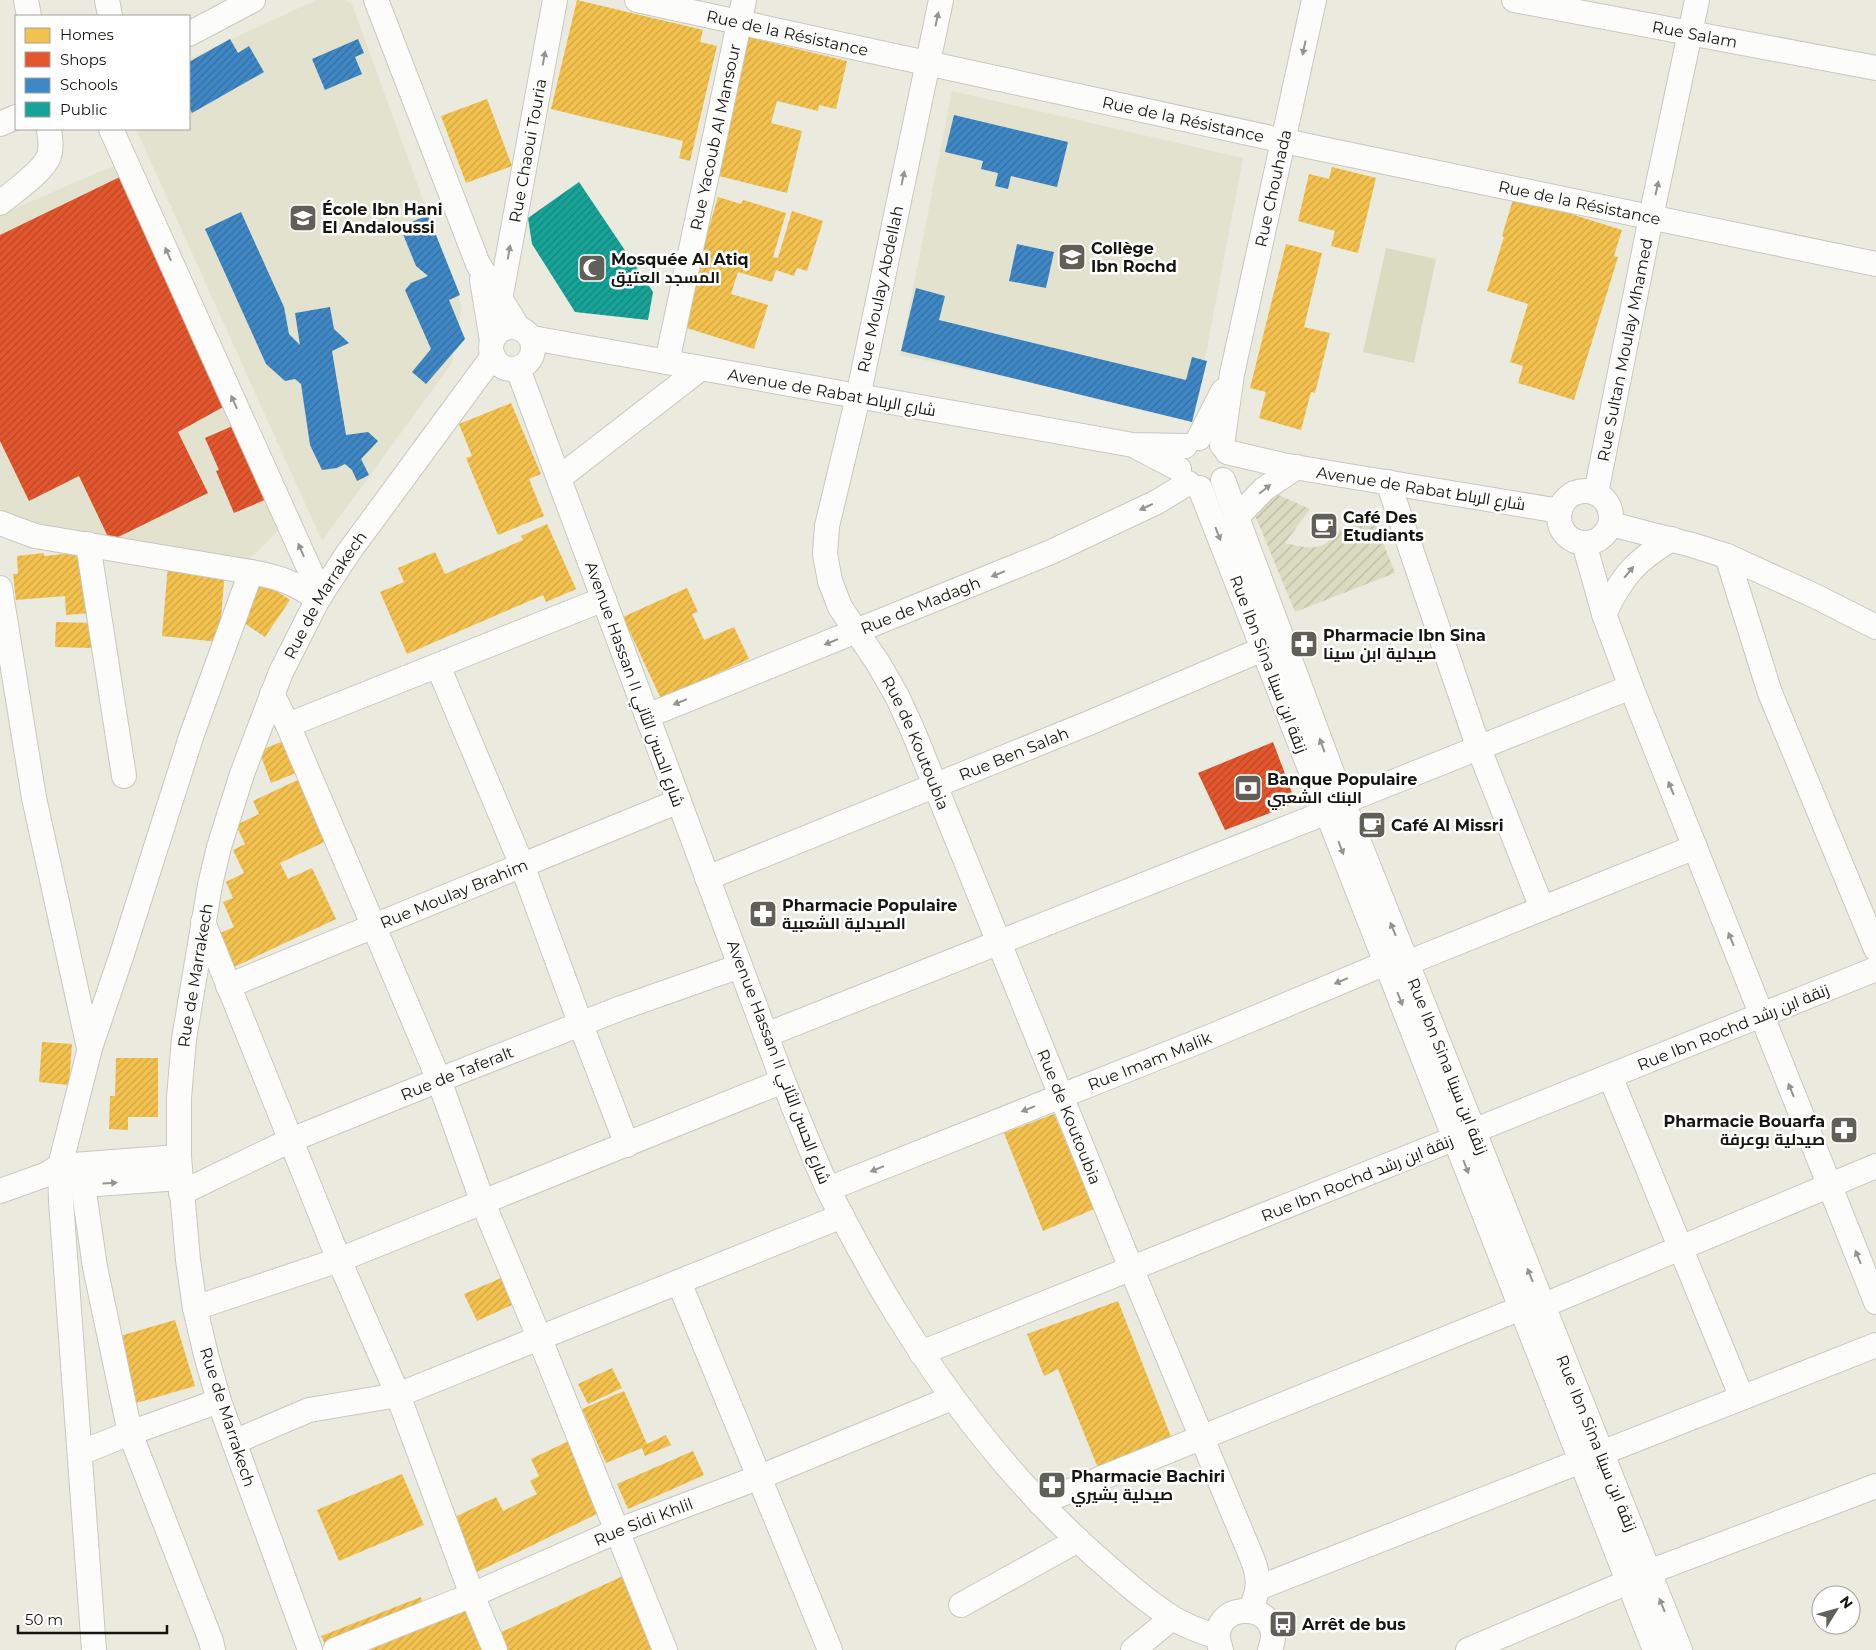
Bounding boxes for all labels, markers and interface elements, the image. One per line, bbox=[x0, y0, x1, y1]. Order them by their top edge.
street label: Rue de la Résistance bbox=[705, 6, 870, 60]
one-way arrow bbox=[933, 11, 941, 26]
legend bbox=[15, 15, 190, 130]
street label: Rue Salam bbox=[1651, 17, 1739, 52]
text: Homes bbox=[60, 25, 114, 44]
one-way arrow bbox=[1300, 40, 1308, 55]
street label: Rue Yacoub Al Mansour bbox=[686, 42, 744, 232]
one-way arrow bbox=[541, 49, 549, 65]
text: Shops bbox=[60, 50, 106, 69]
text: Schools bbox=[60, 75, 118, 94]
street label: Rue Chaoui Touria bbox=[505, 77, 550, 224]
street label: Rue de la Résistance bbox=[1100, 93, 1266, 146]
text: Public bbox=[60, 100, 108, 119]
street label: Rue Chouhada bbox=[1251, 128, 1295, 249]
one-way arrow bbox=[900, 169, 908, 185]
street label: Rue de la Résistance bbox=[1497, 177, 1662, 229]
one-way arrow bbox=[1653, 181, 1661, 196]
place label: École Ibn Hani El Andaloussi bbox=[322, 200, 443, 237]
school or university icon: École Ibn Hani El Andaloussi bbox=[288, 203, 318, 233]
street label: Rue Moulay Abdellah bbox=[853, 204, 907, 374]
street label: Rue Sultan Moulay Mhamed bbox=[1594, 237, 1657, 463]
place label: Collège Ibn Rochd bbox=[1091, 239, 1177, 276]
school or university icon: Collège Ibn Rochd bbox=[1057, 242, 1087, 272]
one-way arrow bbox=[505, 244, 513, 260]
one-way arrow bbox=[163, 247, 171, 261]
place label: Mosquée Al Atiq المسجد العتيق bbox=[611, 250, 749, 287]
mosque icon: Mosquée Al Atiq المسجد العتيق bbox=[577, 253, 607, 283]
street label: Avenue de Rabat شارع الرباط bbox=[726, 365, 937, 422]
one-way arrow bbox=[230, 395, 238, 409]
street label: Avenue de Rabat شارع الرباط bbox=[1315, 463, 1527, 516]
one-way arrow bbox=[1258, 483, 1271, 494]
one-way arrow bbox=[1139, 504, 1153, 512]
place label: Café Des Etudiants bbox=[1343, 508, 1424, 545]
cafe icon: Café Des Etudiants bbox=[1309, 511, 1339, 541]
one-way arrow bbox=[1215, 526, 1222, 541]
street label: Rue de Marrakech bbox=[280, 528, 371, 662]
one-way arrow bbox=[296, 543, 304, 557]
street label: Avenue Hassan II شارع الحسن الثاني bbox=[577, 559, 688, 811]
one-way arrow bbox=[1623, 567, 1635, 579]
one-way arrow bbox=[991, 570, 1005, 578]
street label: Rue de Madagh bbox=[858, 573, 983, 638]
street label: Rue Ibn Sina زنقة ابن سينا bbox=[1225, 573, 1311, 756]
place label: Pharmacie Ibn Sina صيدلية ابن سينا bbox=[1323, 626, 1486, 663]
pharmacy icon: Pharmacie Ibn Sina صيدلية ابن سينا bbox=[1289, 629, 1319, 659]
one-way arrow bbox=[824, 638, 838, 646]
street label: Rue de Koutoubia bbox=[878, 673, 953, 813]
one-way arrow bbox=[672, 698, 687, 706]
street label: Rue Ben Salah bbox=[956, 723, 1072, 785]
one-way arrow bbox=[1317, 737, 1325, 752]
place label: Banque Populaire البنك الشعبي bbox=[1267, 770, 1417, 810]
bank icon: Banque Populaire البنك الشعبي bbox=[1233, 773, 1263, 803]
one-way arrow bbox=[1667, 780, 1675, 795]
cafe icon: Café Al Missri bbox=[1357, 810, 1387, 840]
place label: Café Al Missri bbox=[1391, 816, 1503, 835]
one-way arrow bbox=[1337, 841, 1345, 856]
street label: Rue Moulay Brahim bbox=[377, 855, 531, 933]
place label: Pharmacie Populaire الصيدلية الشعبية bbox=[782, 896, 957, 933]
pharmacy icon: Pharmacie Populaire الصيدلية الشعبية bbox=[748, 899, 778, 929]
street label: Rue de Marrakech bbox=[174, 902, 217, 1048]
one-way arrow bbox=[1389, 921, 1397, 936]
one-way arrow bbox=[1727, 931, 1735, 946]
street label: Avenue Hassan II شارع الحسن الثاني bbox=[719, 937, 834, 1188]
street label: Rue Ibn Sina زنقة ابن سينا bbox=[1402, 975, 1492, 1158]
one-way arrow bbox=[1334, 978, 1348, 986]
street label: Rue Ibn Rochd زنقة ابن رشد bbox=[1634, 980, 1832, 1076]
one-way arrow bbox=[1396, 992, 1404, 1007]
street label: Rue Imam Malik bbox=[1085, 1028, 1215, 1095]
street label: Rue de Taferalt bbox=[398, 1042, 517, 1105]
street label: Rue de Koutoubia bbox=[1033, 1046, 1105, 1187]
one-way arrow bbox=[1787, 1082, 1795, 1097]
one-way arrow bbox=[1020, 1105, 1035, 1113]
place label: Pharmacie Bouarfa صيدلية بوعرفة bbox=[1664, 1112, 1825, 1149]
pharmacy icon: Pharmacie Bouarfa صيدلية بوعرفة bbox=[1829, 1115, 1859, 1145]
street label: Rue Ibn Rochd زنقة ابن رشد bbox=[1258, 1131, 1456, 1227]
one-way arrow bbox=[1462, 1160, 1470, 1175]
one-way arrow bbox=[870, 1166, 884, 1174]
one-way arrow bbox=[102, 1179, 118, 1187]
one-way arrow bbox=[1854, 1249, 1862, 1264]
one-way arrow bbox=[1526, 1268, 1534, 1282]
street label: Rue de Marrakech bbox=[196, 1345, 259, 1489]
street label: Rue Ibn Sina زنقة ابن سينا bbox=[1551, 1352, 1641, 1535]
place label: Pharmacie Bachiri صيدلية بشيري bbox=[1071, 1467, 1225, 1507]
pharmacy icon: Pharmacie Bachiri صيدلية بشيري bbox=[1037, 1470, 1067, 1500]
street label: Rue Sidi Khlil bbox=[591, 1494, 696, 1550]
north arrow bbox=[1811, 1585, 1861, 1635]
text: N bbox=[1836, 1592, 1857, 1612]
one-way arrow bbox=[1658, 1597, 1666, 1612]
scale bar bbox=[18, 1602, 166, 1634]
bus stop icon: Arrêt de bus bbox=[1268, 1609, 1298, 1639]
text: 50 m bbox=[25, 1610, 63, 1629]
place label: Arrêt de bus bbox=[1301, 1615, 1406, 1634]

